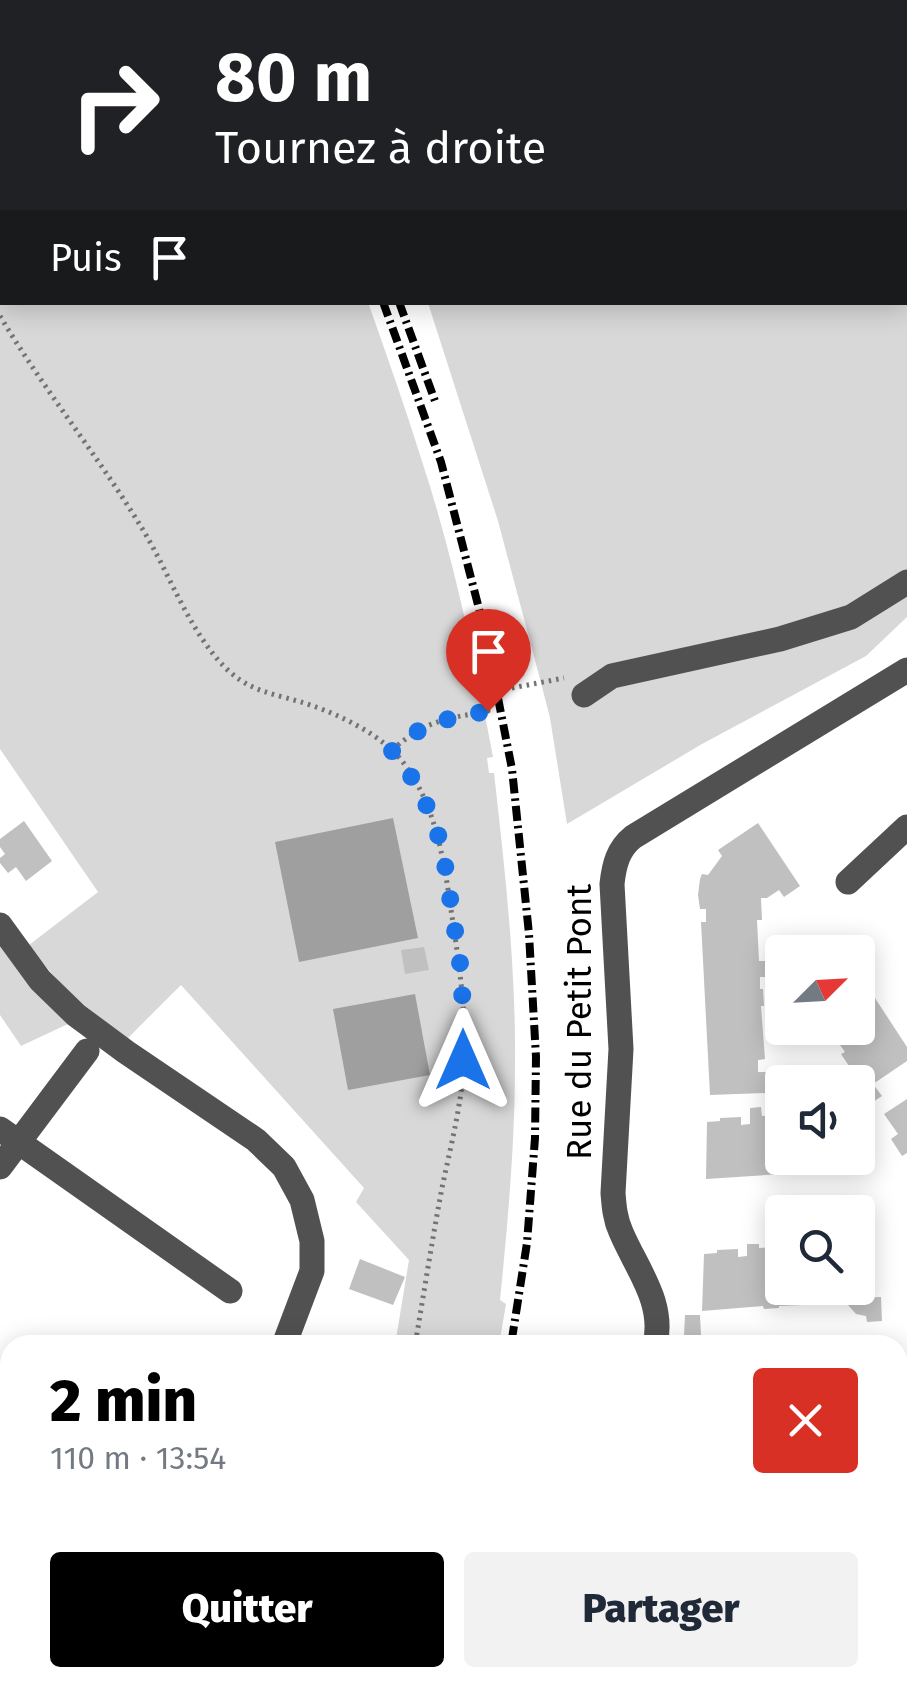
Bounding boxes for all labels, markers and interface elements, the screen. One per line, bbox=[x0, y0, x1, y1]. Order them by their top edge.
text: 80 m bbox=[215, 36, 372, 120]
icon: right bbox=[50, 40, 180, 170]
text: Tournez à droite bbox=[215, 121, 546, 175]
icon: arrive bbox=[142, 230, 197, 285]
text: Puis bbox=[50, 235, 122, 281]
pin bbox=[446, 609, 531, 712]
icon: arrive bbox=[461, 624, 516, 679]
street label: Rue du Petit Pont bbox=[558, 884, 600, 1160]
north arrow bbox=[765, 935, 875, 1045]
map controls bbox=[765, 935, 875, 1305]
position arrow bbox=[411, 1008, 515, 1112]
button: sound bbox=[765, 1065, 875, 1175]
button: search bbox=[765, 1195, 875, 1305]
text: 2 min bbox=[50, 1365, 197, 1437]
button: close bbox=[753, 1368, 858, 1473]
text: 110 m · 13:54 bbox=[50, 1439, 226, 1477]
button: Quitter bbox=[50, 1552, 444, 1667]
button: Partager bbox=[464, 1552, 858, 1667]

